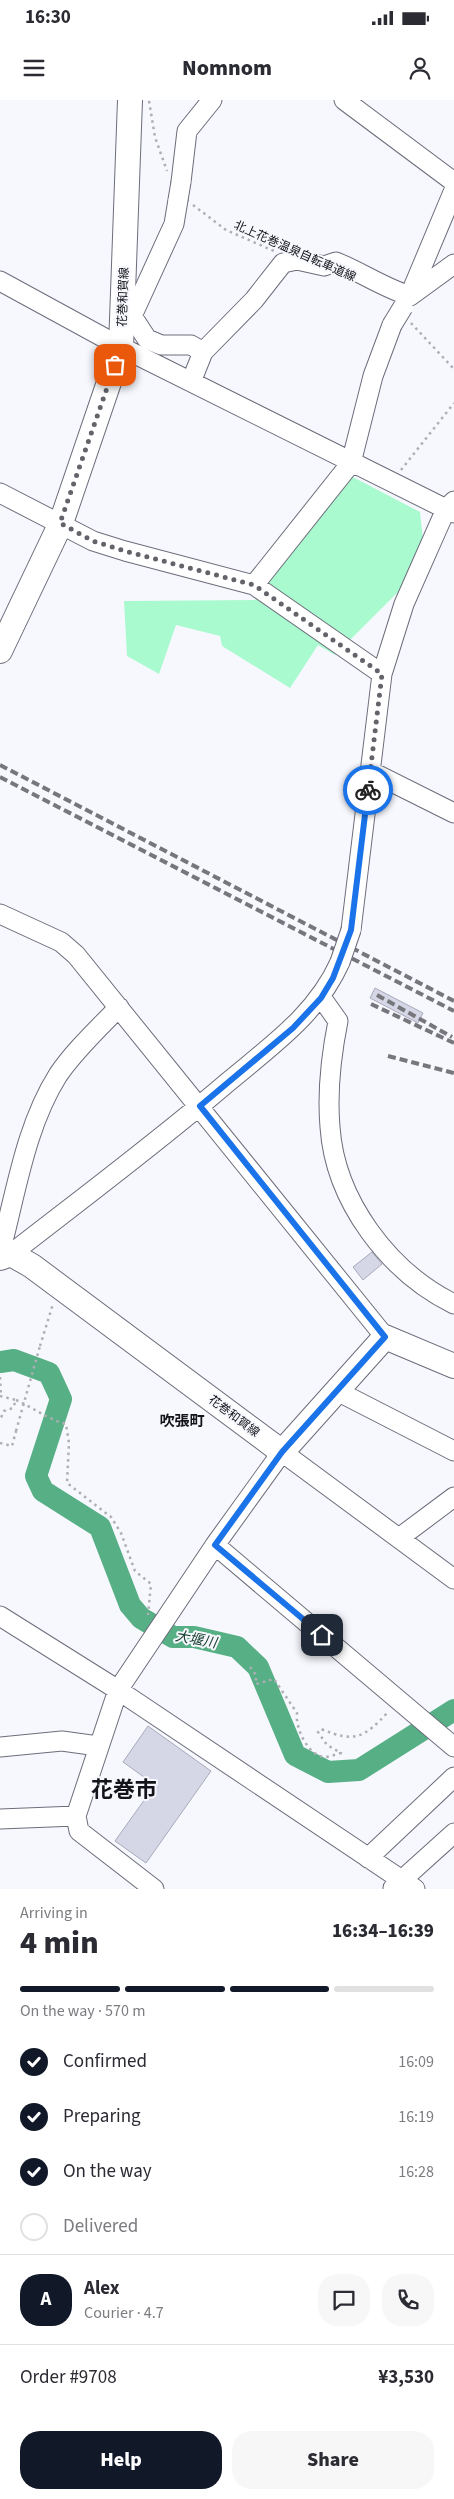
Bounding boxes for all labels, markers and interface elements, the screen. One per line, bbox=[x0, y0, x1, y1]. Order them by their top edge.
text: 16:30 bbox=[25, 4, 71, 31]
text: Nomnom bbox=[182, 52, 272, 84]
icon: menu bbox=[20, 54, 48, 82]
icon: person bbox=[406, 54, 434, 82]
street label: 北上花巻温泉自転車道線 bbox=[231, 217, 359, 286]
street label: 花巻和賀線 bbox=[114, 267, 133, 327]
pin bbox=[94, 344, 136, 386]
icon: bag bbox=[101, 351, 129, 379]
courier bbox=[343, 765, 393, 815]
icon: bike bbox=[354, 776, 382, 804]
street label: 花巻和賀線 bbox=[205, 1392, 263, 1441]
district label: 吹張町 bbox=[159, 1411, 205, 1432]
pin bbox=[301, 1614, 343, 1656]
icon: home bbox=[308, 1621, 336, 1649]
water label: 大堰川 bbox=[173, 1626, 220, 1654]
district label: 花巻市 bbox=[91, 1774, 157, 1806]
text: Arriving in bbox=[20, 1902, 88, 1924]
text: 16:34–16:39 bbox=[332, 1918, 434, 1945]
text: 4 min bbox=[20, 1920, 99, 1966]
text: On the way · 570 m bbox=[20, 2000, 145, 2022]
icon: check bbox=[20, 2048, 48, 2076]
text: Confirmed bbox=[63, 2048, 147, 2075]
text: 16:09 bbox=[398, 2051, 434, 2073]
icon: check bbox=[20, 2103, 48, 2131]
text: Preparing bbox=[63, 2103, 141, 2130]
text: 16:19 bbox=[398, 2106, 434, 2128]
icon: check bbox=[20, 2158, 48, 2186]
text: On the way bbox=[63, 2158, 152, 2185]
text: 16:28 bbox=[398, 2161, 434, 2183]
text: Delivered bbox=[63, 2213, 138, 2240]
button: chat bbox=[318, 2274, 370, 2326]
button: phone bbox=[382, 2274, 434, 2326]
text: Alex bbox=[84, 2275, 120, 2302]
text: A bbox=[41, 2286, 51, 2313]
text: Courier · 4.7 bbox=[84, 2302, 164, 2324]
text: Order #9708 bbox=[20, 2364, 117, 2391]
text: ¥3,530 bbox=[378, 2364, 434, 2391]
button: Help bbox=[20, 2431, 222, 2489]
button: Share bbox=[232, 2431, 434, 2489]

